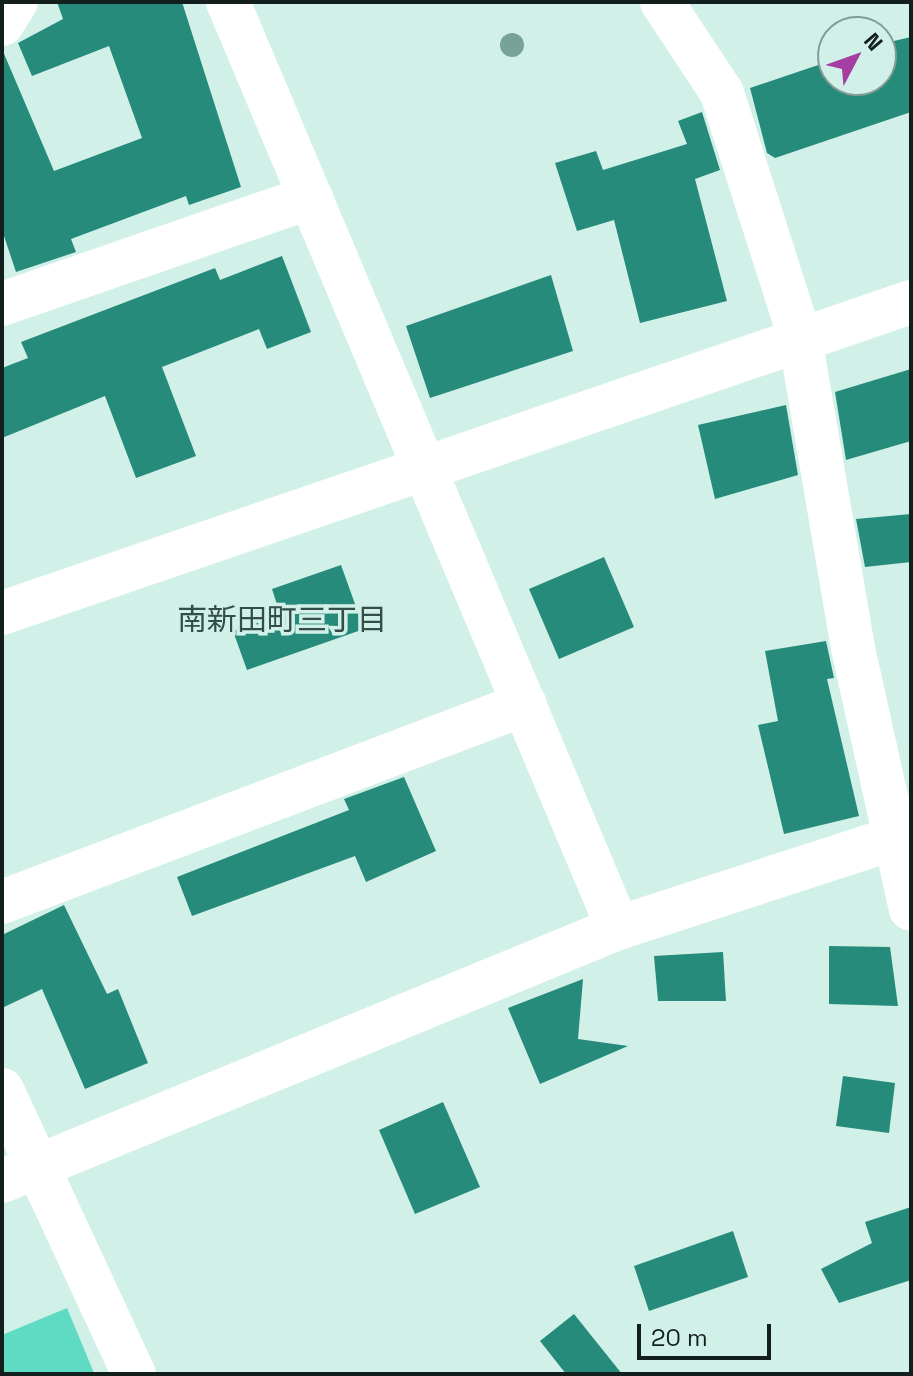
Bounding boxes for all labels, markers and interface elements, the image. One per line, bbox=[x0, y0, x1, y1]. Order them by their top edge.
north arrow bbox=[817, 16, 897, 96]
text: N bbox=[858, 27, 889, 56]
district label: 南新田町三丁目 bbox=[177, 602, 387, 638]
scale bar bbox=[641, 1308, 775, 1358]
text: 20 m bbox=[651, 1322, 708, 1353]

